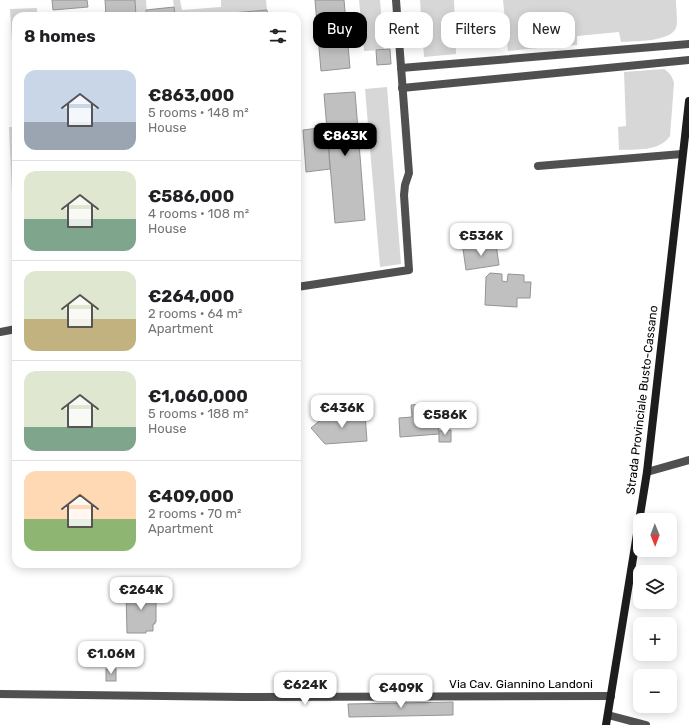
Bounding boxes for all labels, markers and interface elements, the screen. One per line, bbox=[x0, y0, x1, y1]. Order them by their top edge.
chip: Buy bbox=[313, 12, 367, 48]
chip: Rent bbox=[375, 12, 433, 48]
chip: Filters bbox=[441, 12, 510, 48]
chip: New bbox=[518, 12, 575, 48]
icon: filters bbox=[267, 25, 289, 47]
text: 8 homes bbox=[24, 26, 96, 46]
text: €863,000 bbox=[148, 85, 234, 105]
icon: home bbox=[56, 86, 104, 134]
text: 5 rooms · 148 m² bbox=[148, 105, 249, 120]
text: House bbox=[148, 120, 186, 135]
pin: €863K bbox=[317, 123, 373, 157]
text: €863K bbox=[323, 128, 367, 143]
text: €586,000 bbox=[148, 186, 234, 206]
icon: home bbox=[56, 187, 104, 235]
text: 4 rooms · 108 m² bbox=[148, 206, 249, 221]
text: House bbox=[148, 221, 186, 236]
pin: €536K bbox=[453, 223, 509, 257]
text: €536K bbox=[459, 228, 503, 243]
text: €264,000 bbox=[148, 286, 234, 306]
icon: home bbox=[56, 287, 104, 335]
street label: Strada Provinciale Busto-Cassano bbox=[623, 304, 661, 495]
text: 2 rooms · 64 m² bbox=[148, 306, 243, 321]
text: Apartment bbox=[148, 321, 213, 336]
text: €1,060,000 bbox=[148, 386, 248, 406]
icon: home bbox=[56, 387, 104, 435]
pin: €436K bbox=[314, 395, 370, 429]
text: €436K bbox=[320, 400, 364, 415]
pin: €586K bbox=[417, 402, 473, 436]
text: 5 rooms · 188 m² bbox=[148, 406, 249, 421]
text: €586K bbox=[423, 407, 467, 422]
text: House bbox=[148, 421, 186, 436]
text: €409,000 bbox=[148, 486, 234, 506]
icon: home bbox=[56, 487, 104, 535]
text: 2 rooms · 70 m² bbox=[148, 506, 242, 521]
north arrow bbox=[633, 513, 677, 557]
map controls bbox=[633, 513, 677, 713]
text: Apartment bbox=[148, 521, 213, 536]
button: layers bbox=[633, 565, 677, 609]
pin: €264K bbox=[113, 577, 169, 611]
text: €264K bbox=[119, 582, 163, 597]
button: + bbox=[633, 617, 677, 661]
pin: €1.06M bbox=[78, 641, 144, 675]
text: €1.06M bbox=[87, 646, 135, 661]
button: − bbox=[633, 669, 677, 713]
pin: €624K bbox=[277, 672, 333, 706]
pin: €409K bbox=[373, 675, 429, 709]
text: €624K bbox=[283, 677, 327, 692]
street label: Via Cav. Giannino Landoni bbox=[449, 677, 593, 691]
text: €409K bbox=[379, 680, 423, 695]

